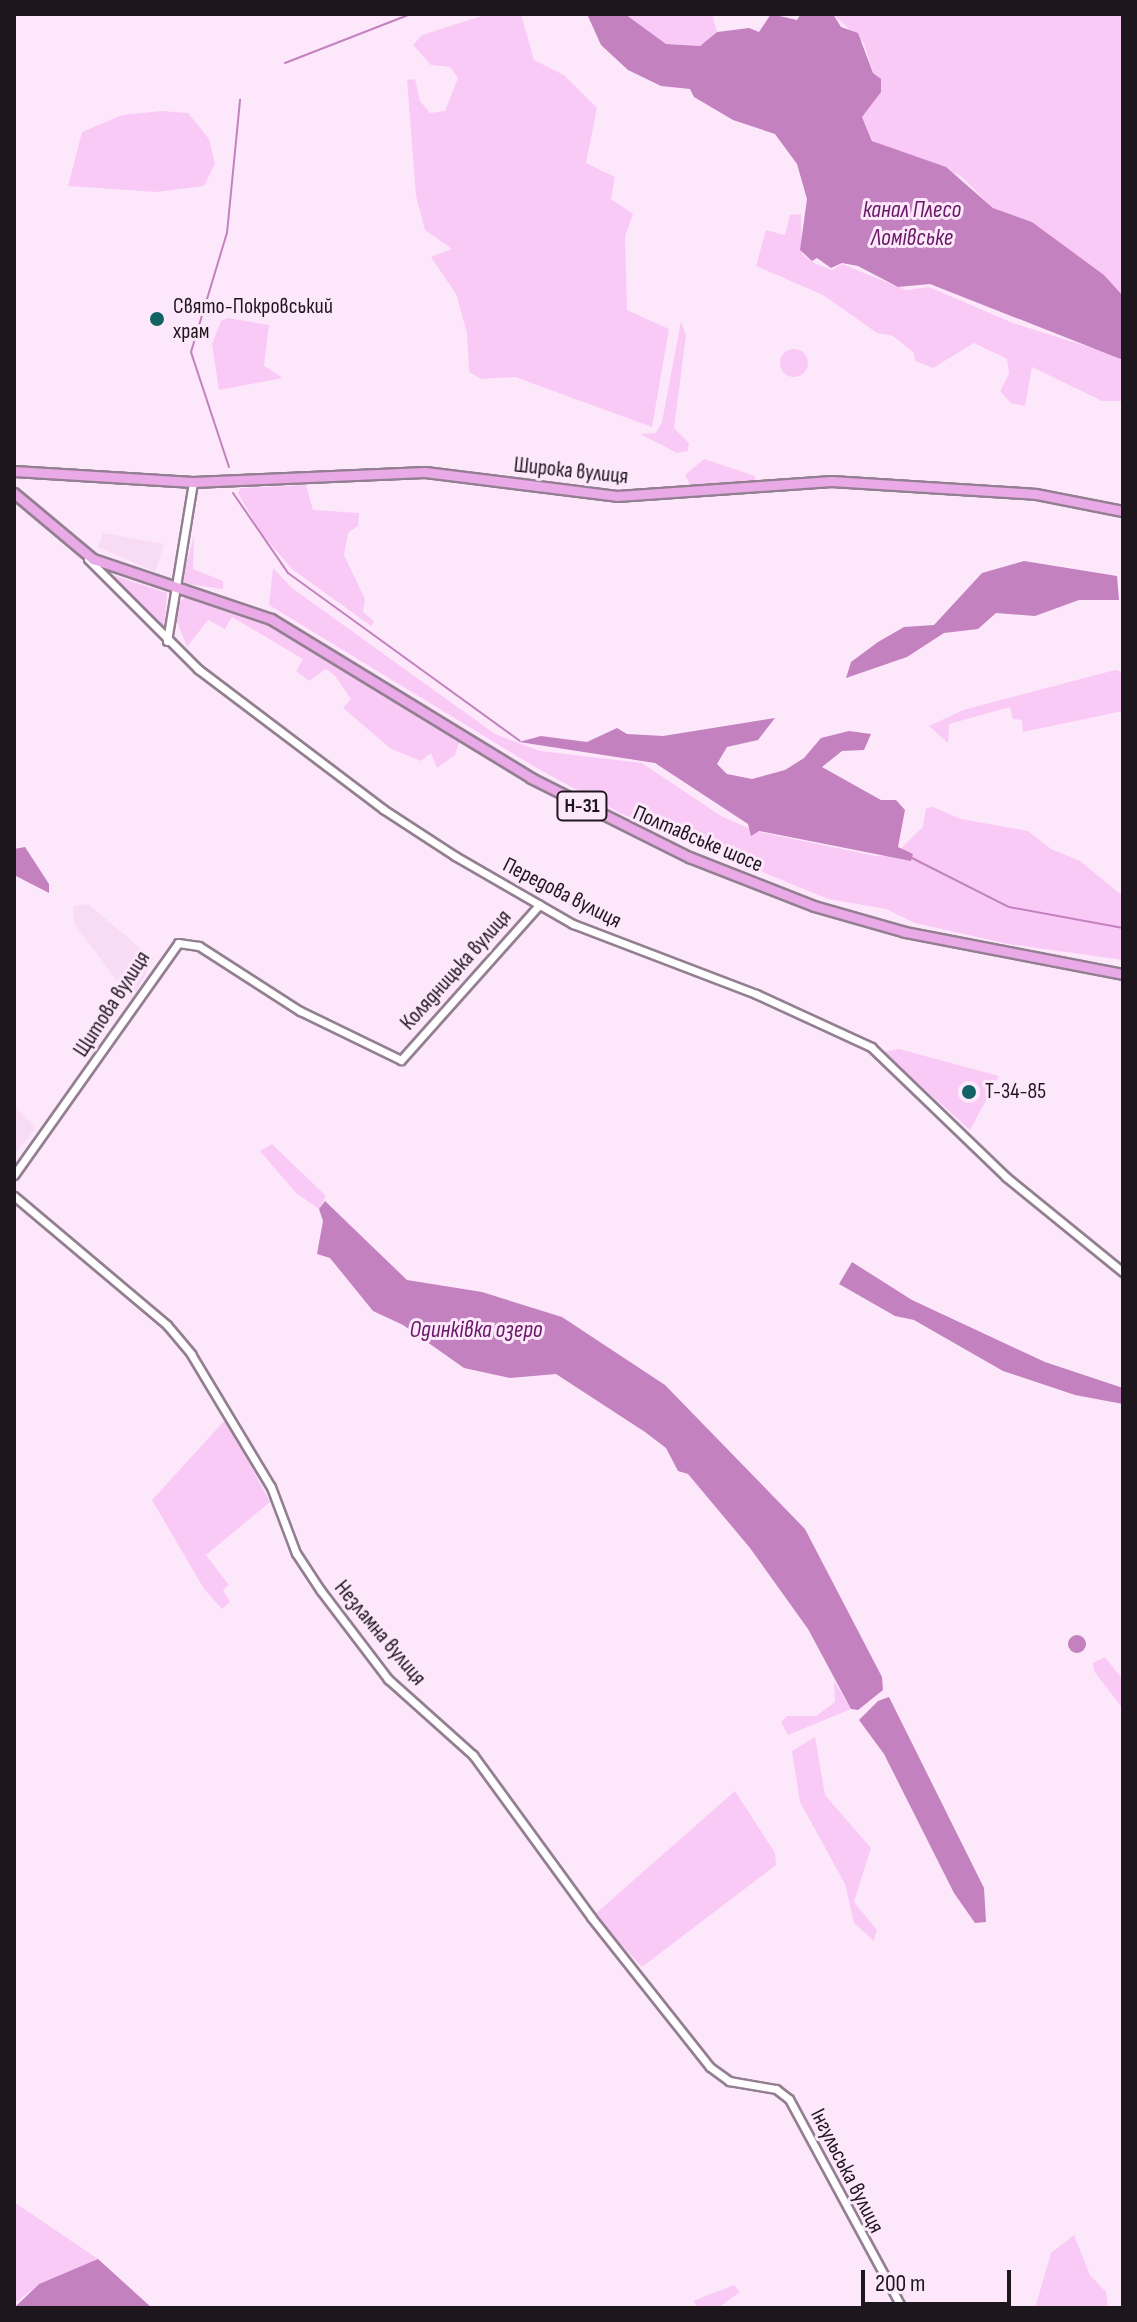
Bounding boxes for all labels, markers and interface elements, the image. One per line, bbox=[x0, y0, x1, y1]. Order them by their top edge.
water label: канал Плесо Ломівське bbox=[863, 196, 961, 252]
place label: Свято-Покровський храм bbox=[173, 293, 333, 344]
marker: Свято-Покровський храм bbox=[148, 310, 166, 328]
street label: Широка вулиця bbox=[512, 452, 630, 490]
road number: Н-31 bbox=[556, 790, 608, 822]
street label: Полтавське шосе bbox=[629, 800, 767, 878]
street label: Передова вулиця bbox=[498, 852, 626, 934]
street label: Колядницька вулиця bbox=[395, 904, 517, 1036]
street label: Щитова вулиця bbox=[68, 946, 156, 1062]
place label: Т-34-85 bbox=[985, 1079, 1046, 1105]
marker: Т-34-85 bbox=[960, 1083, 978, 1101]
water label: Одинківка озеро bbox=[409, 1316, 543, 1344]
street label: Незламна вулиця bbox=[328, 1575, 432, 1691]
street label: Інгульська вулиця bbox=[804, 2104, 890, 2238]
scale bar bbox=[865, 2254, 1015, 2304]
text: 200 m bbox=[875, 2269, 926, 2298]

